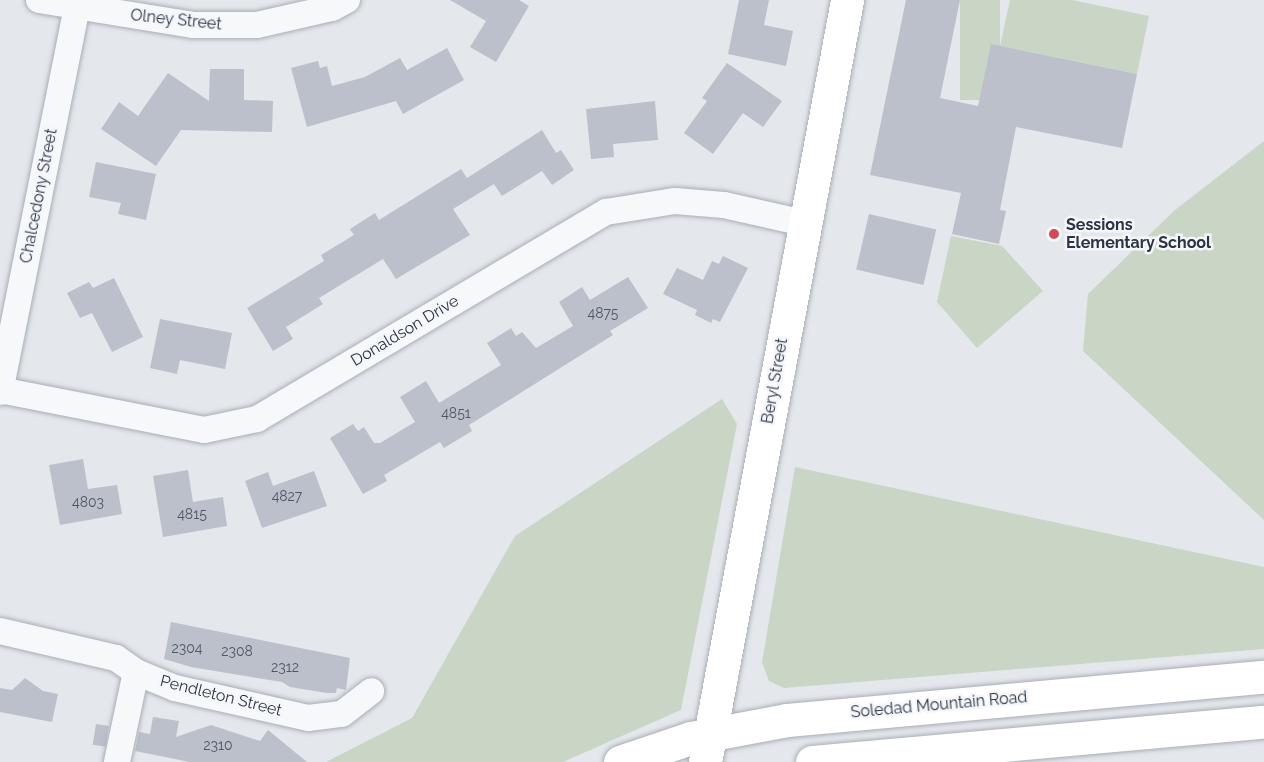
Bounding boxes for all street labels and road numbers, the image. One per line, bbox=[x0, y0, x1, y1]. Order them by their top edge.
street label: Olney Street bbox=[129, 6, 223, 34]
street label: Chalcedony Street bbox=[16, 127, 62, 265]
street label: Donaldson Drive bbox=[348, 291, 462, 371]
street label: Beryl Street bbox=[758, 336, 792, 426]
street label: Pendleton Street bbox=[158, 672, 284, 720]
street label: Soledad Mountain Road bbox=[850, 688, 1028, 722]

